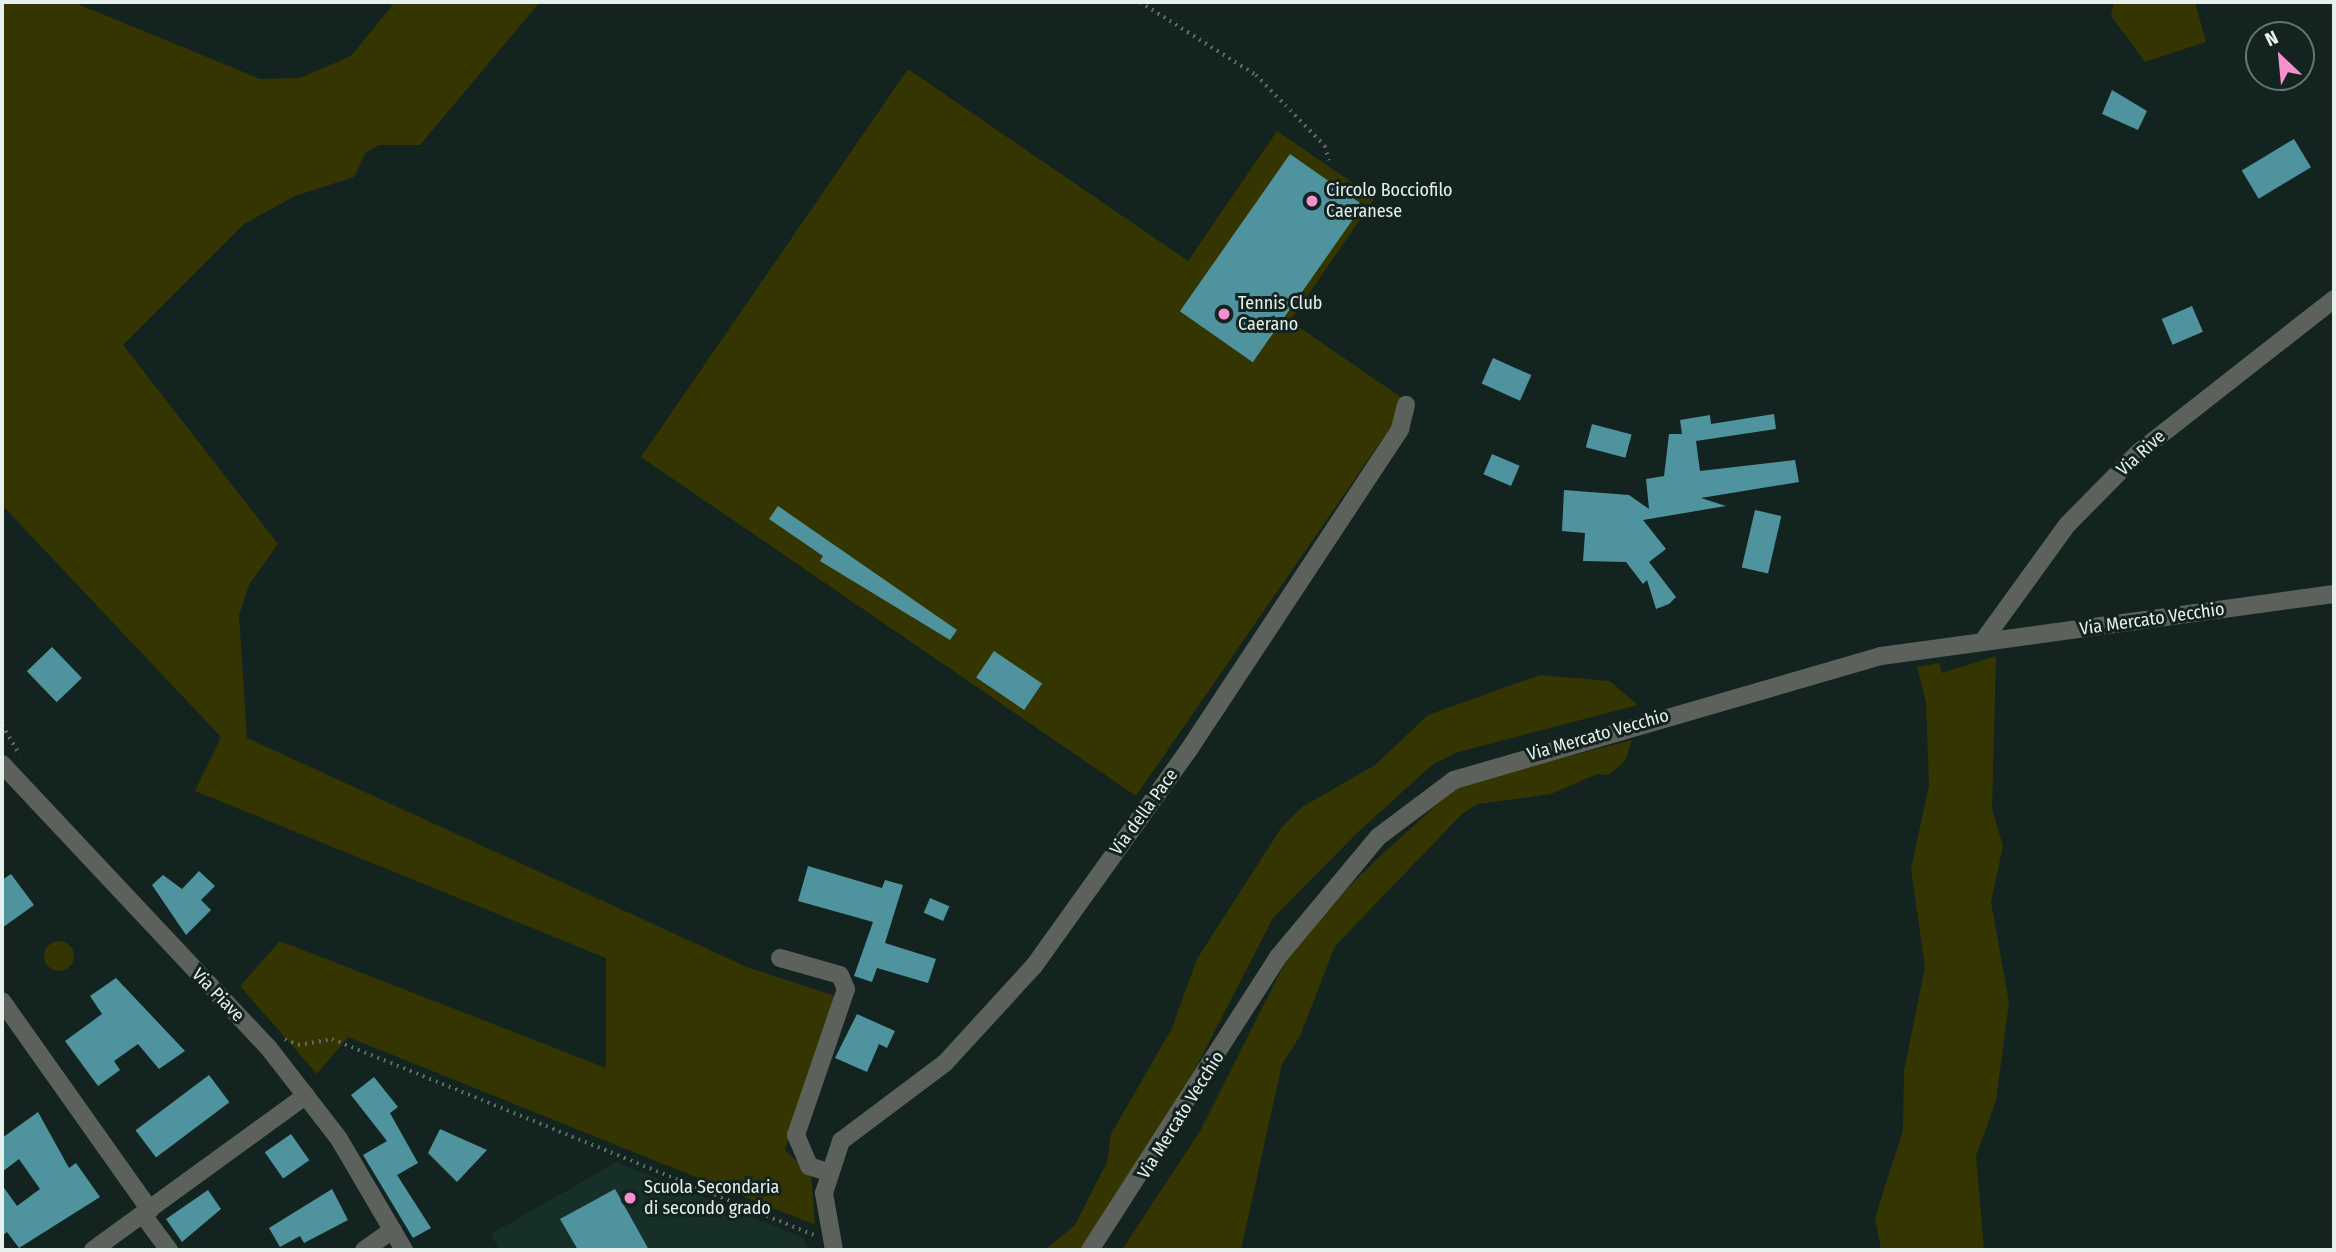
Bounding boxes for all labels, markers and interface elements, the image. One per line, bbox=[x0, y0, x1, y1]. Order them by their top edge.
north arrow bbox=[2245, 21, 2315, 91]
text: N bbox=[2261, 26, 2282, 51]
place label: Circolo Bocciofilo Caeranese bbox=[1326, 180, 1453, 222]
marker: Circolo Bocciofilo Caeranese bbox=[1304, 193, 1320, 209]
place label: Tennis Club Caerano bbox=[1238, 293, 1322, 336]
marker: Tennis Club Caerano bbox=[1216, 306, 1232, 322]
street label: Via Rive bbox=[2112, 426, 2170, 480]
street label: Via Mercato Vecchio bbox=[2078, 598, 2226, 640]
street label: Via Mercato Vecchio bbox=[1525, 704, 1671, 766]
street label: Via della Pace bbox=[1105, 765, 1183, 859]
street label: Via Piave bbox=[187, 964, 249, 1026]
street label: Via Mercato Vecchio bbox=[1133, 1047, 1229, 1183]
place label: Scuola Secondaria di secondo grado bbox=[644, 1177, 779, 1220]
marker: Scuola Secondaria di secondo grado bbox=[622, 1190, 638, 1206]

